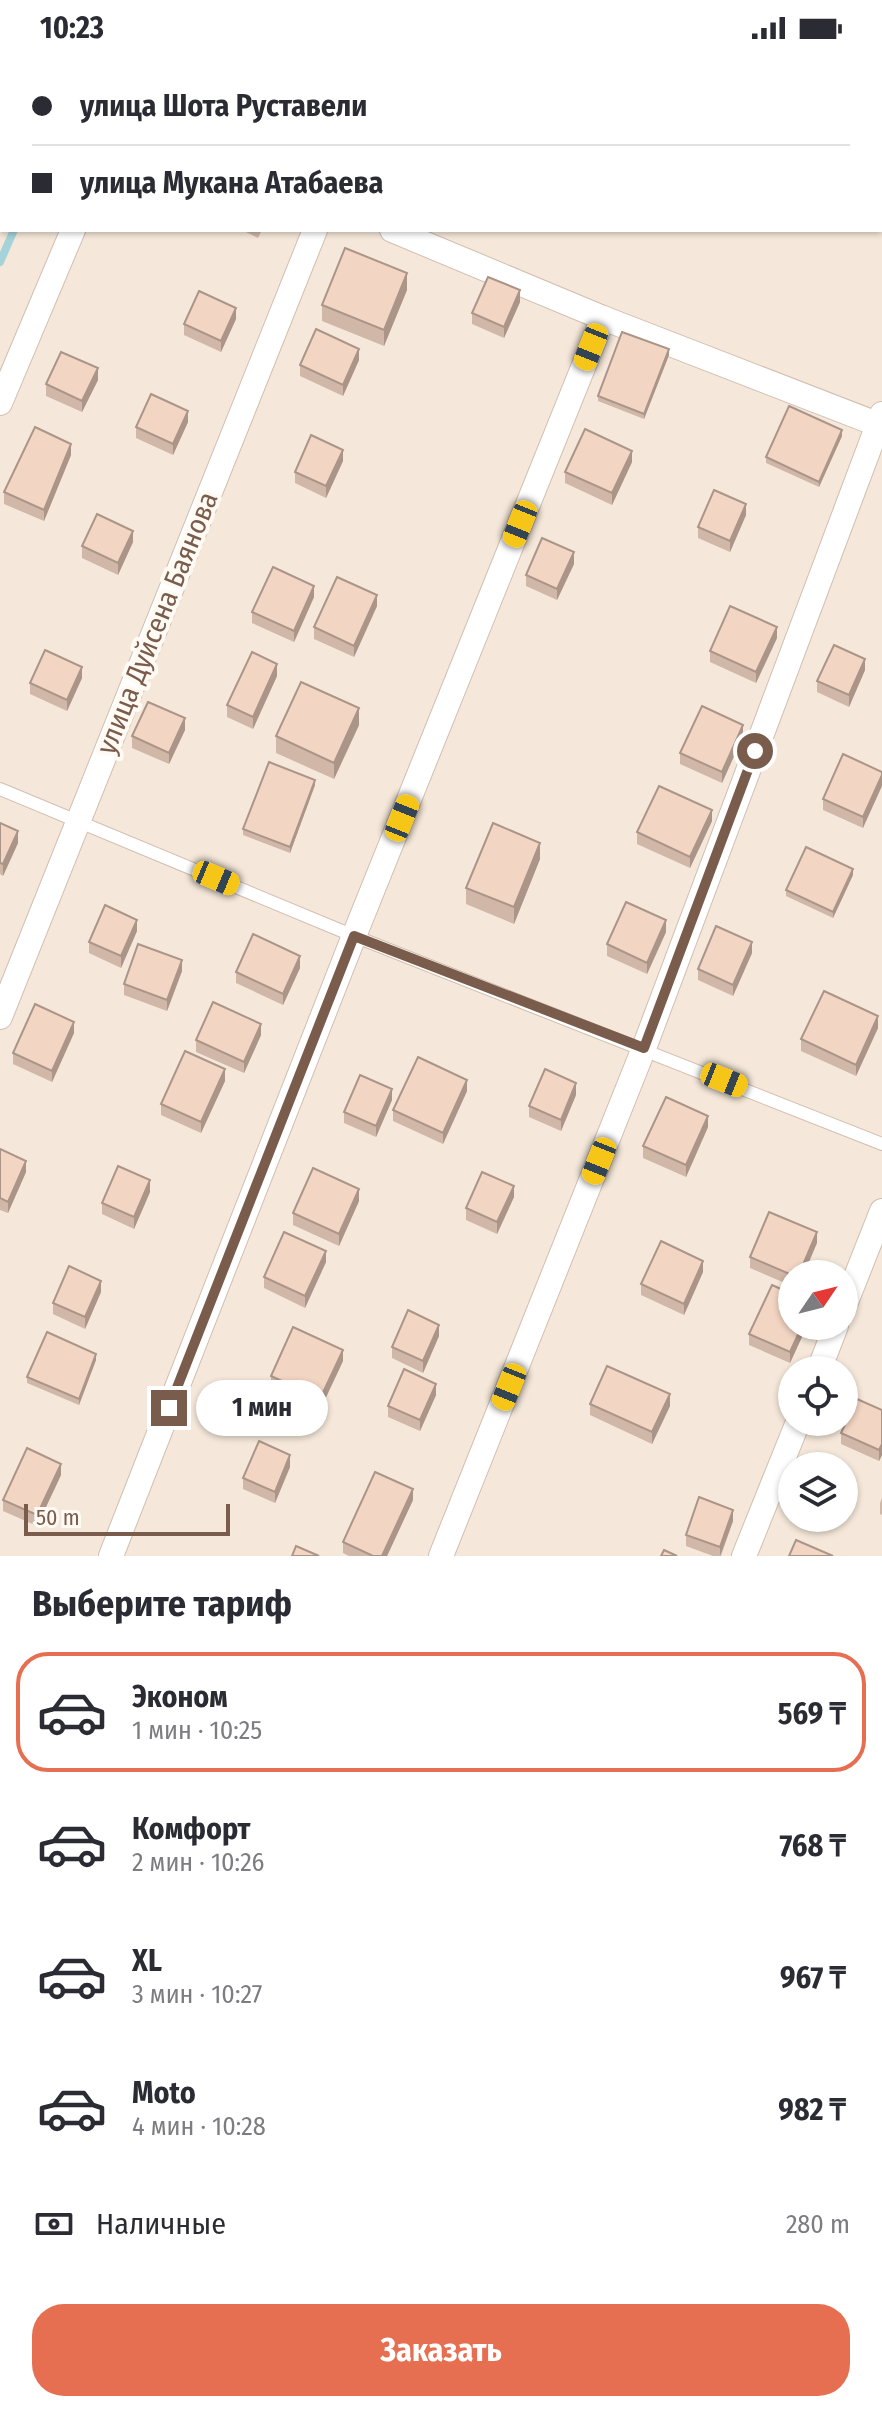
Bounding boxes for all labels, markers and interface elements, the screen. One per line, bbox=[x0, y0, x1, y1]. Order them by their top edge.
text: 10:23 bbox=[40, 10, 104, 46]
text: улица Шота Руставели bbox=[80, 88, 367, 124]
text: улица Мукана Атабаева bbox=[80, 165, 383, 201]
car bbox=[571, 320, 611, 374]
street label: улица Дуйсена Баянова bbox=[89, 487, 225, 759]
car bbox=[500, 497, 540, 551]
route start bbox=[737, 733, 773, 769]
car bbox=[382, 791, 422, 845]
car bbox=[189, 858, 243, 898]
car bbox=[697, 1060, 751, 1100]
car bbox=[579, 1134, 619, 1188]
north arrow bbox=[778, 1260, 858, 1340]
map controls bbox=[778, 1260, 858, 1532]
button: locate bbox=[778, 1356, 858, 1436]
car bbox=[489, 1360, 529, 1414]
callout: 1 мин bbox=[197, 1380, 329, 1436]
route end bbox=[151, 1390, 187, 1426]
text: 1 мин bbox=[232, 1392, 292, 1423]
button: layers bbox=[778, 1452, 858, 1532]
scale bar bbox=[24, 1500, 230, 1536]
text: 50 m bbox=[36, 1504, 80, 1531]
text: Выберите тариф bbox=[32, 1582, 292, 1626]
icon: car bbox=[36, 1676, 108, 1748]
text: Эконом bbox=[132, 1679, 228, 1715]
text: 569 ₸ bbox=[778, 1696, 846, 1732]
text: 1 мин · 10:25 bbox=[132, 1715, 262, 1746]
icon: car bbox=[36, 1808, 108, 1880]
text: Комфорт bbox=[132, 1811, 250, 1847]
text: 768 ₸ bbox=[780, 1828, 846, 1864]
text: 2 мин · 10:26 bbox=[132, 1847, 265, 1878]
icon: car bbox=[36, 1940, 108, 2012]
text: XL bbox=[132, 1943, 162, 1979]
text: 967 ₸ bbox=[780, 1960, 846, 1996]
text: 3 мин · 10:27 bbox=[132, 1979, 262, 2010]
icon: car bbox=[36, 2072, 108, 2144]
text: Moto bbox=[132, 2075, 196, 2111]
text: 982 ₸ bbox=[778, 2092, 846, 2128]
text: 4 мин · 10:28 bbox=[132, 2111, 266, 2142]
icon: cash bbox=[32, 2202, 76, 2246]
text: Наличные bbox=[96, 2206, 226, 2242]
text: 280 m bbox=[786, 2209, 850, 2240]
button: Заказать bbox=[32, 2304, 850, 2396]

